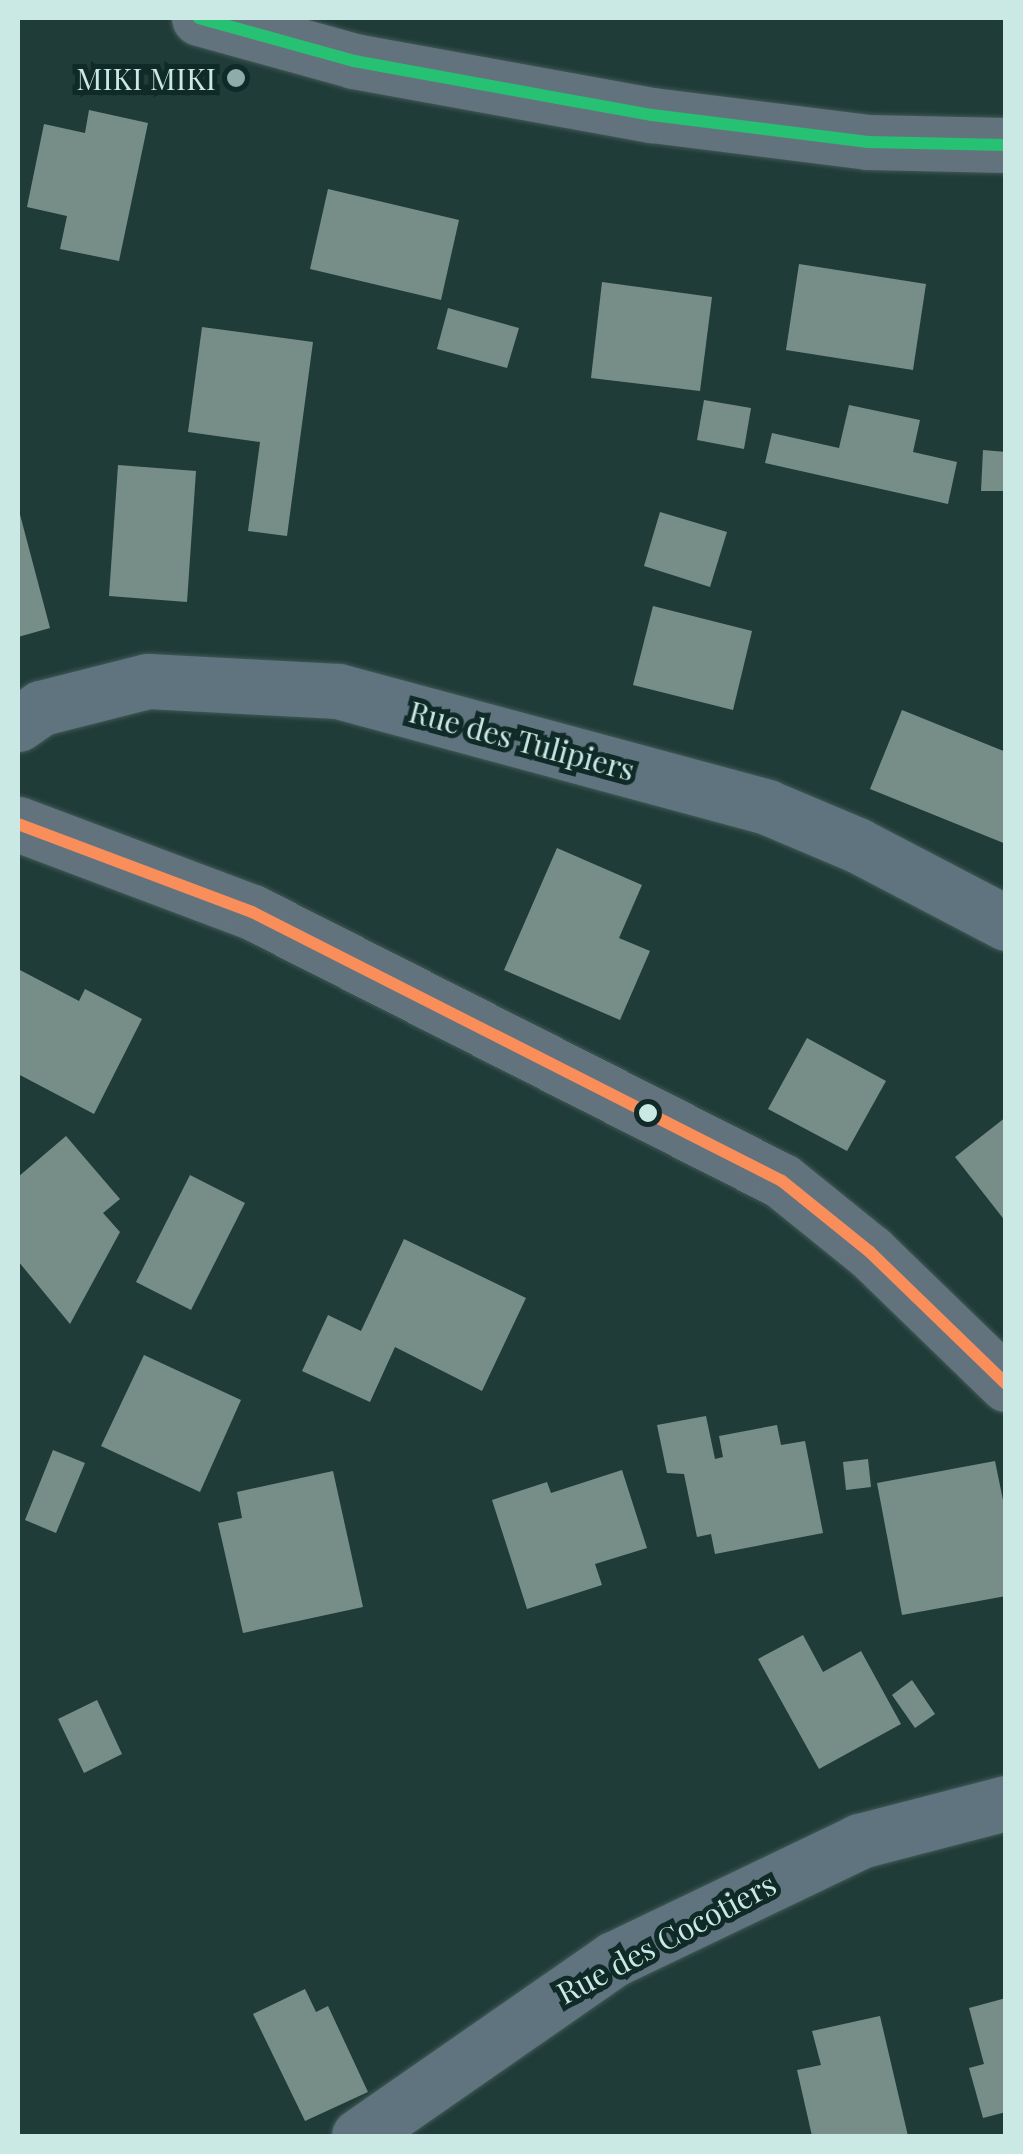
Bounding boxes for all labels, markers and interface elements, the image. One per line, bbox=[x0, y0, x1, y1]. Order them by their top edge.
place label: MIKI MIKI bbox=[76, 60, 216, 96]
marker: MIKI MIKI bbox=[225, 67, 247, 89]
street label: Rue des Tulipiers bbox=[405, 693, 639, 787]
unlabelled marker bbox=[638, 1103, 658, 1123]
street label: Rue des Cocotiers bbox=[551, 1865, 781, 2011]

